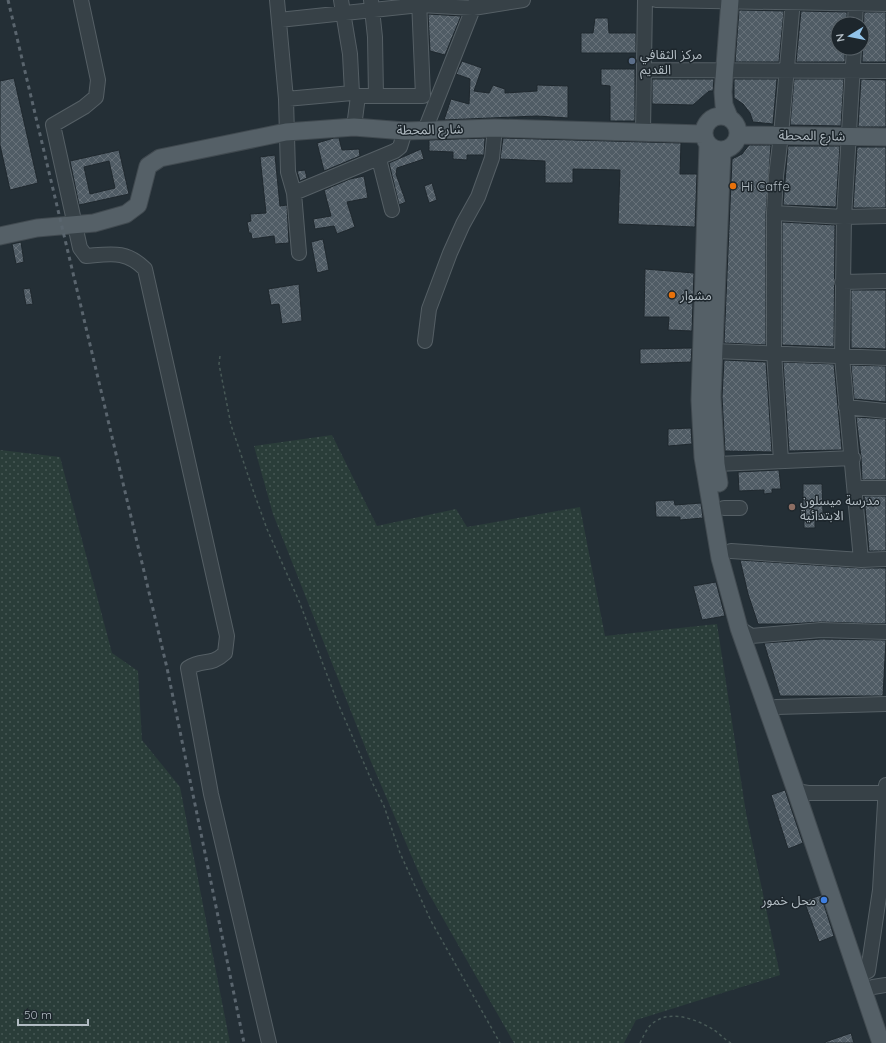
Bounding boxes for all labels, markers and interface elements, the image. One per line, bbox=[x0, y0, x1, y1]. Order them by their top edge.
north arrow bbox=[830, 16, 870, 56]
text: N bbox=[833, 33, 848, 43]
place label: مركز الثقافي القديم bbox=[640, 46, 703, 80]
marker: مركز الثقافي القديم bbox=[627, 56, 637, 66]
street label: شارع المحطة bbox=[397, 120, 464, 141]
street label: شارع المحطة bbox=[778, 126, 845, 147]
place label: Hi Caffe bbox=[741, 178, 790, 194]
marker: Hi Caffe bbox=[728, 181, 738, 191]
place label: مشوار bbox=[679, 287, 712, 303]
marker: مشوار bbox=[667, 290, 677, 300]
place label: مدرسة ميسلون الابتدائية bbox=[800, 492, 880, 523]
marker: مدرسة ميسلون الابتدائية bbox=[787, 502, 797, 512]
place label: محل خمور bbox=[761, 892, 816, 909]
marker: محل خمور bbox=[819, 895, 829, 905]
scale bar bbox=[18, 1001, 88, 1027]
text: 50 m bbox=[24, 1007, 52, 1022]

